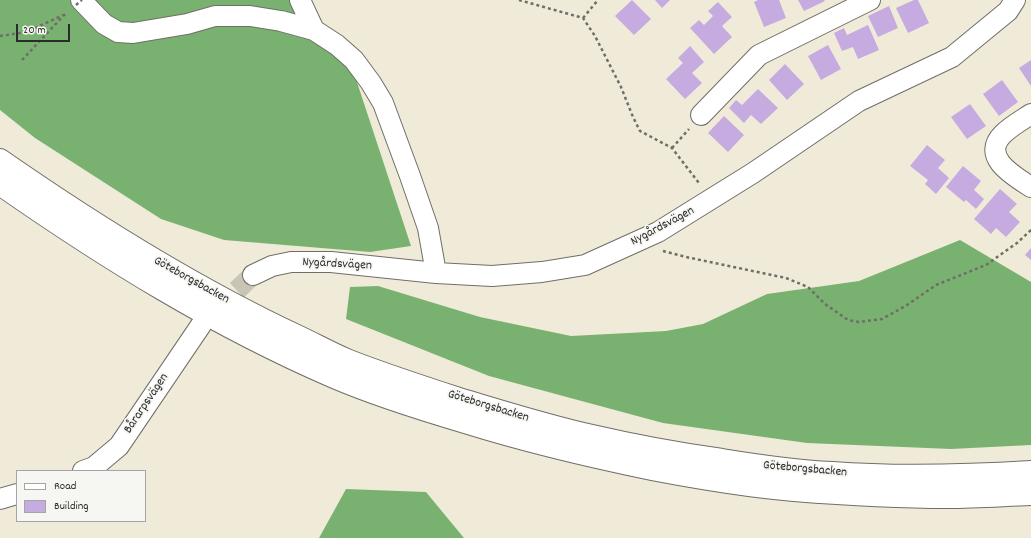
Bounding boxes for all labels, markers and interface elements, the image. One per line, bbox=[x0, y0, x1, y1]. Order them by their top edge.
scale bar bbox=[18, 16, 72, 42]
text: 20 m bbox=[23, 22, 46, 39]
street label: Nygårdsvägen bbox=[629, 204, 697, 250]
street label: Göteborgsbacken bbox=[150, 254, 232, 308]
street label: Nygårdsvägen bbox=[302, 255, 372, 275]
street label: Bårarpsvägen bbox=[121, 371, 173, 437]
street label: Göteborgsbacken bbox=[445, 387, 531, 427]
street label: Göteborgsbacken bbox=[762, 459, 848, 481]
legend bbox=[16, 470, 146, 522]
text: Road bbox=[54, 478, 76, 495]
text: Building bbox=[54, 498, 89, 515]

